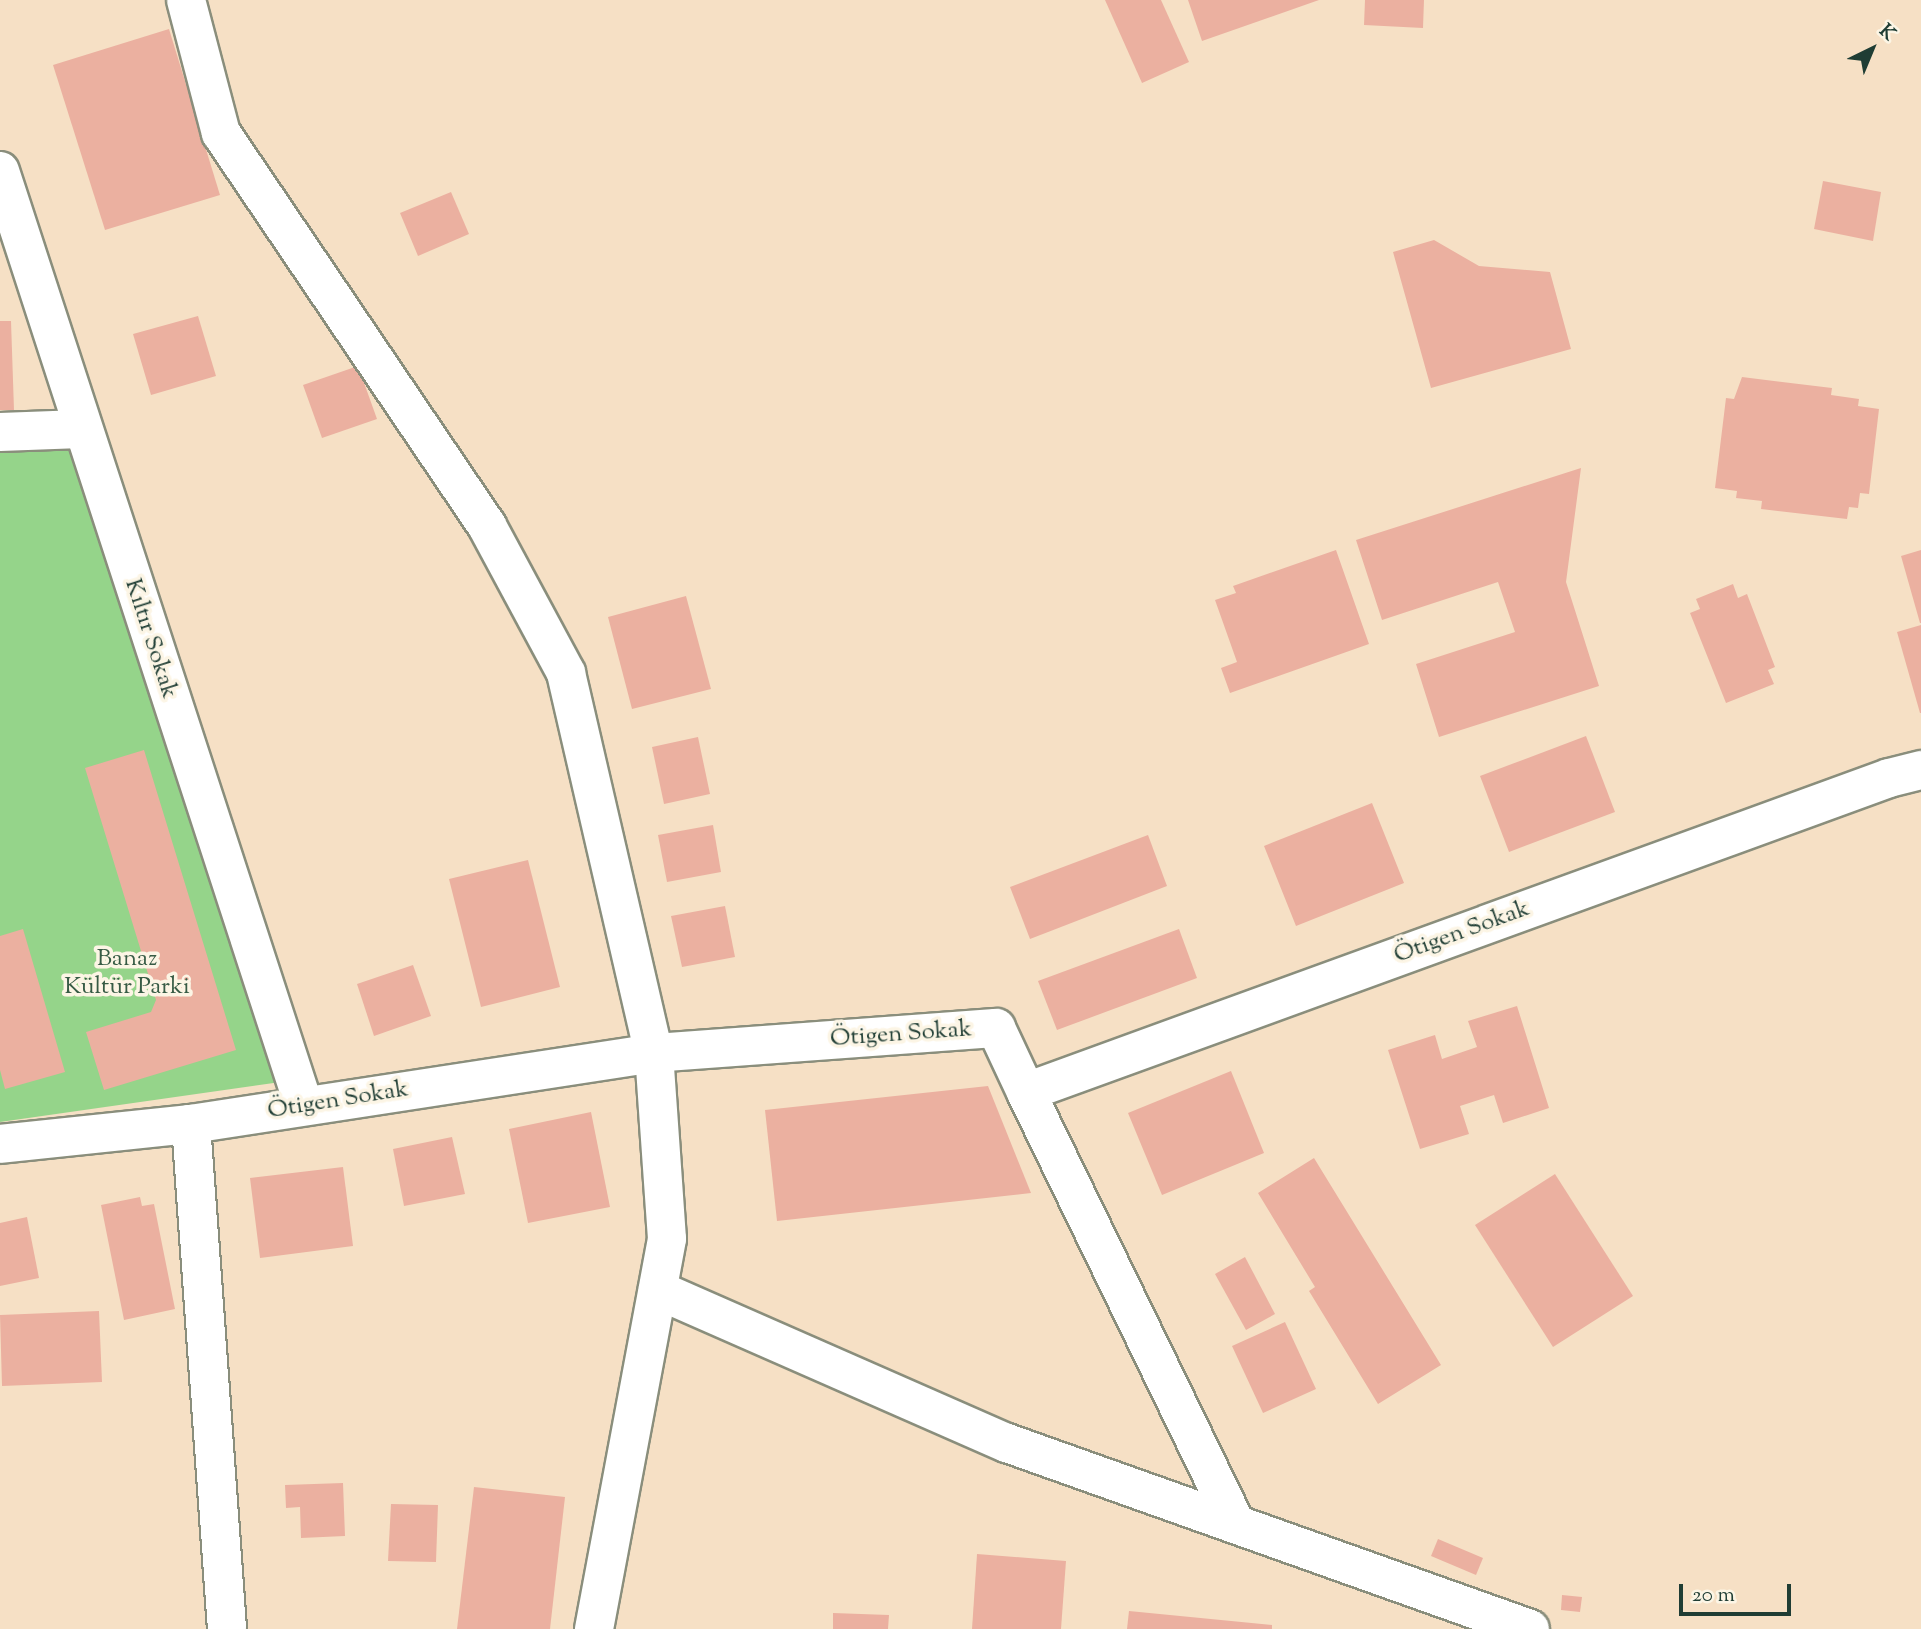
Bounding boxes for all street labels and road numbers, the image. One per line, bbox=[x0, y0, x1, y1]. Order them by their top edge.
street label: Kıltır Sokak bbox=[117, 575, 183, 703]
street label: Ötigen Sokak bbox=[1390, 895, 1534, 971]
street label: Ötigen Sokak bbox=[829, 1016, 973, 1054]
street label: Ötigen Sokak bbox=[266, 1076, 410, 1126]

